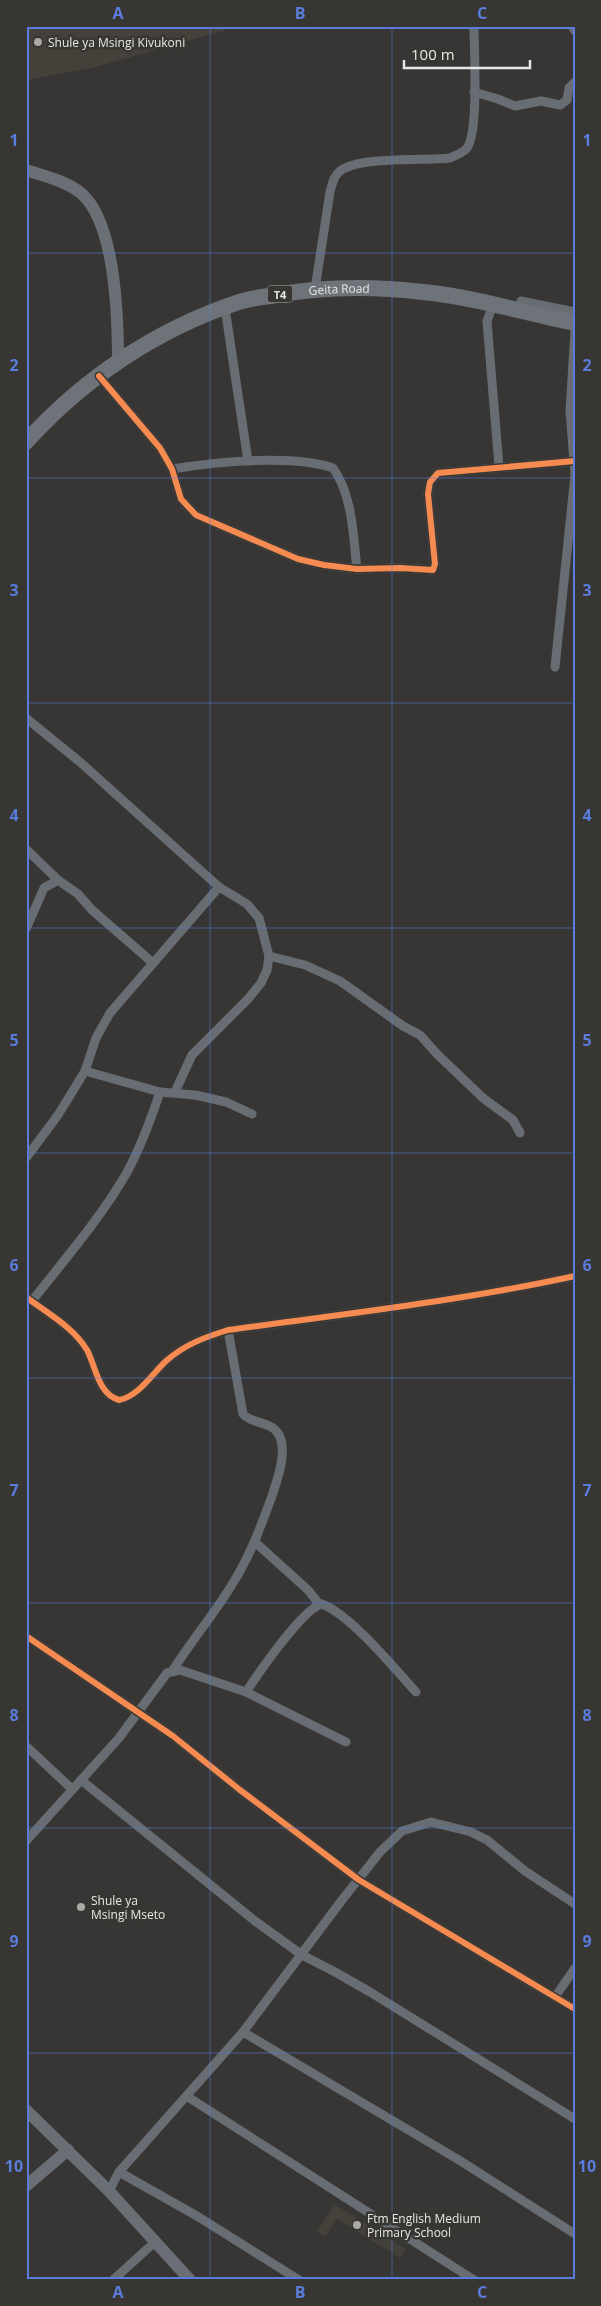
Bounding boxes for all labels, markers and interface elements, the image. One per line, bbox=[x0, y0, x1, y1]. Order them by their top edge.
text: A bbox=[112, 2, 124, 24]
text: B bbox=[295, 2, 305, 24]
text: C bbox=[477, 2, 487, 24]
place label: Shule ya Msingi Kivukoni bbox=[48, 34, 185, 51]
marker: Shule ya Msingi Kivukoni bbox=[32, 36, 44, 48]
scale bar bbox=[404, 38, 530, 70]
text: 100 m bbox=[411, 44, 455, 64]
text: 1 bbox=[9, 129, 19, 151]
text: 1 bbox=[582, 129, 592, 151]
street label: Geita Road bbox=[308, 279, 370, 299]
road number: T4 bbox=[268, 286, 292, 302]
text: 2 bbox=[9, 354, 19, 376]
text: 2 bbox=[582, 354, 592, 376]
text: 3 bbox=[9, 579, 19, 601]
text: 3 bbox=[582, 579, 592, 601]
text: 4 bbox=[9, 804, 19, 826]
text: 4 bbox=[582, 804, 592, 826]
text: 5 bbox=[9, 1029, 19, 1051]
text: 5 bbox=[582, 1029, 592, 1051]
text: 6 bbox=[9, 1254, 19, 1276]
text: 6 bbox=[582, 1254, 592, 1276]
text: 7 bbox=[9, 1479, 19, 1501]
text: 7 bbox=[582, 1479, 592, 1501]
text: 8 bbox=[9, 1704, 19, 1726]
text: 8 bbox=[582, 1704, 592, 1726]
place label: Shule ya Msingi Mseto bbox=[91, 1892, 165, 1923]
marker: Shule ya Msingi Mseto bbox=[75, 1901, 87, 1913]
text: 9 bbox=[9, 1930, 19, 1952]
text: 9 bbox=[582, 1930, 592, 1952]
text: 10 bbox=[5, 2155, 23, 2177]
text: 10 bbox=[578, 2155, 596, 2177]
place label: Ftm English Medium Primary School bbox=[367, 2210, 481, 2241]
marker: Ftm English Medium Primary School bbox=[351, 2219, 363, 2231]
text: A bbox=[112, 2281, 124, 2303]
text: B bbox=[295, 2281, 305, 2303]
text: C bbox=[477, 2281, 487, 2303]

